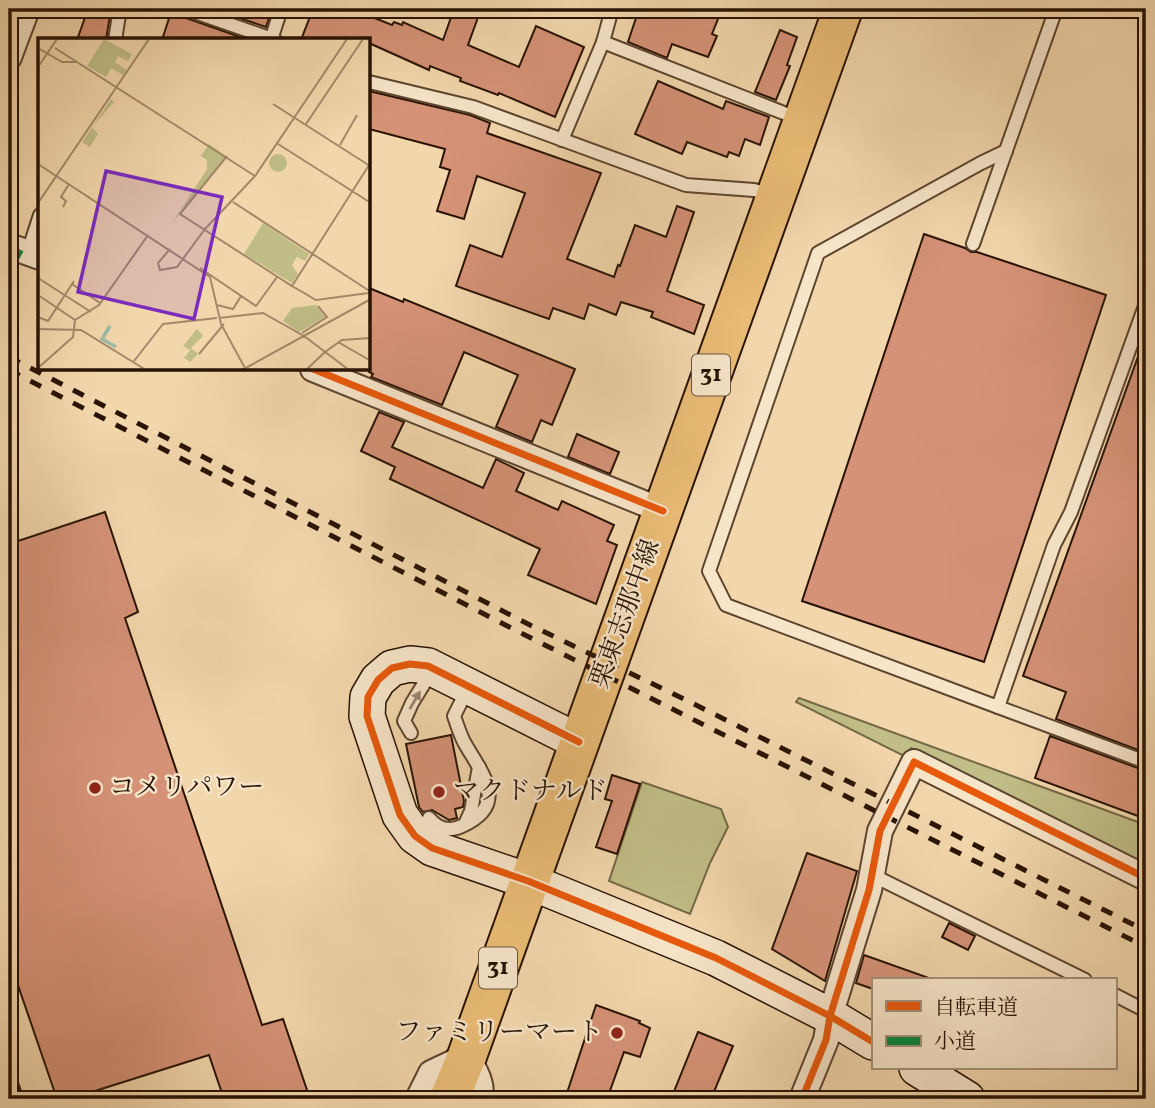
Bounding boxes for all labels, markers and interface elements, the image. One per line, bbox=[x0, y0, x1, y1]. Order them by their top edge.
inset map bbox=[38, 38, 371, 371]
road number: 31 bbox=[692, 354, 730, 396]
street label: 栗東志那中線 bbox=[582, 535, 670, 693]
one-way arrow bbox=[409, 691, 421, 710]
place label: コメリパワー bbox=[109, 770, 264, 806]
place label: マクドナルド bbox=[453, 774, 608, 810]
marker: コメリパワー bbox=[87, 780, 103, 796]
marker: マクドナルド bbox=[431, 784, 447, 800]
road number: 31 bbox=[479, 948, 517, 988]
legend bbox=[872, 978, 1116, 1070]
text: 自転車道 bbox=[934, 994, 1018, 1023]
place label: ファミリーマート bbox=[396, 1015, 603, 1051]
marker: ファミリーマート bbox=[609, 1025, 625, 1041]
text: 小道 bbox=[934, 1028, 976, 1057]

